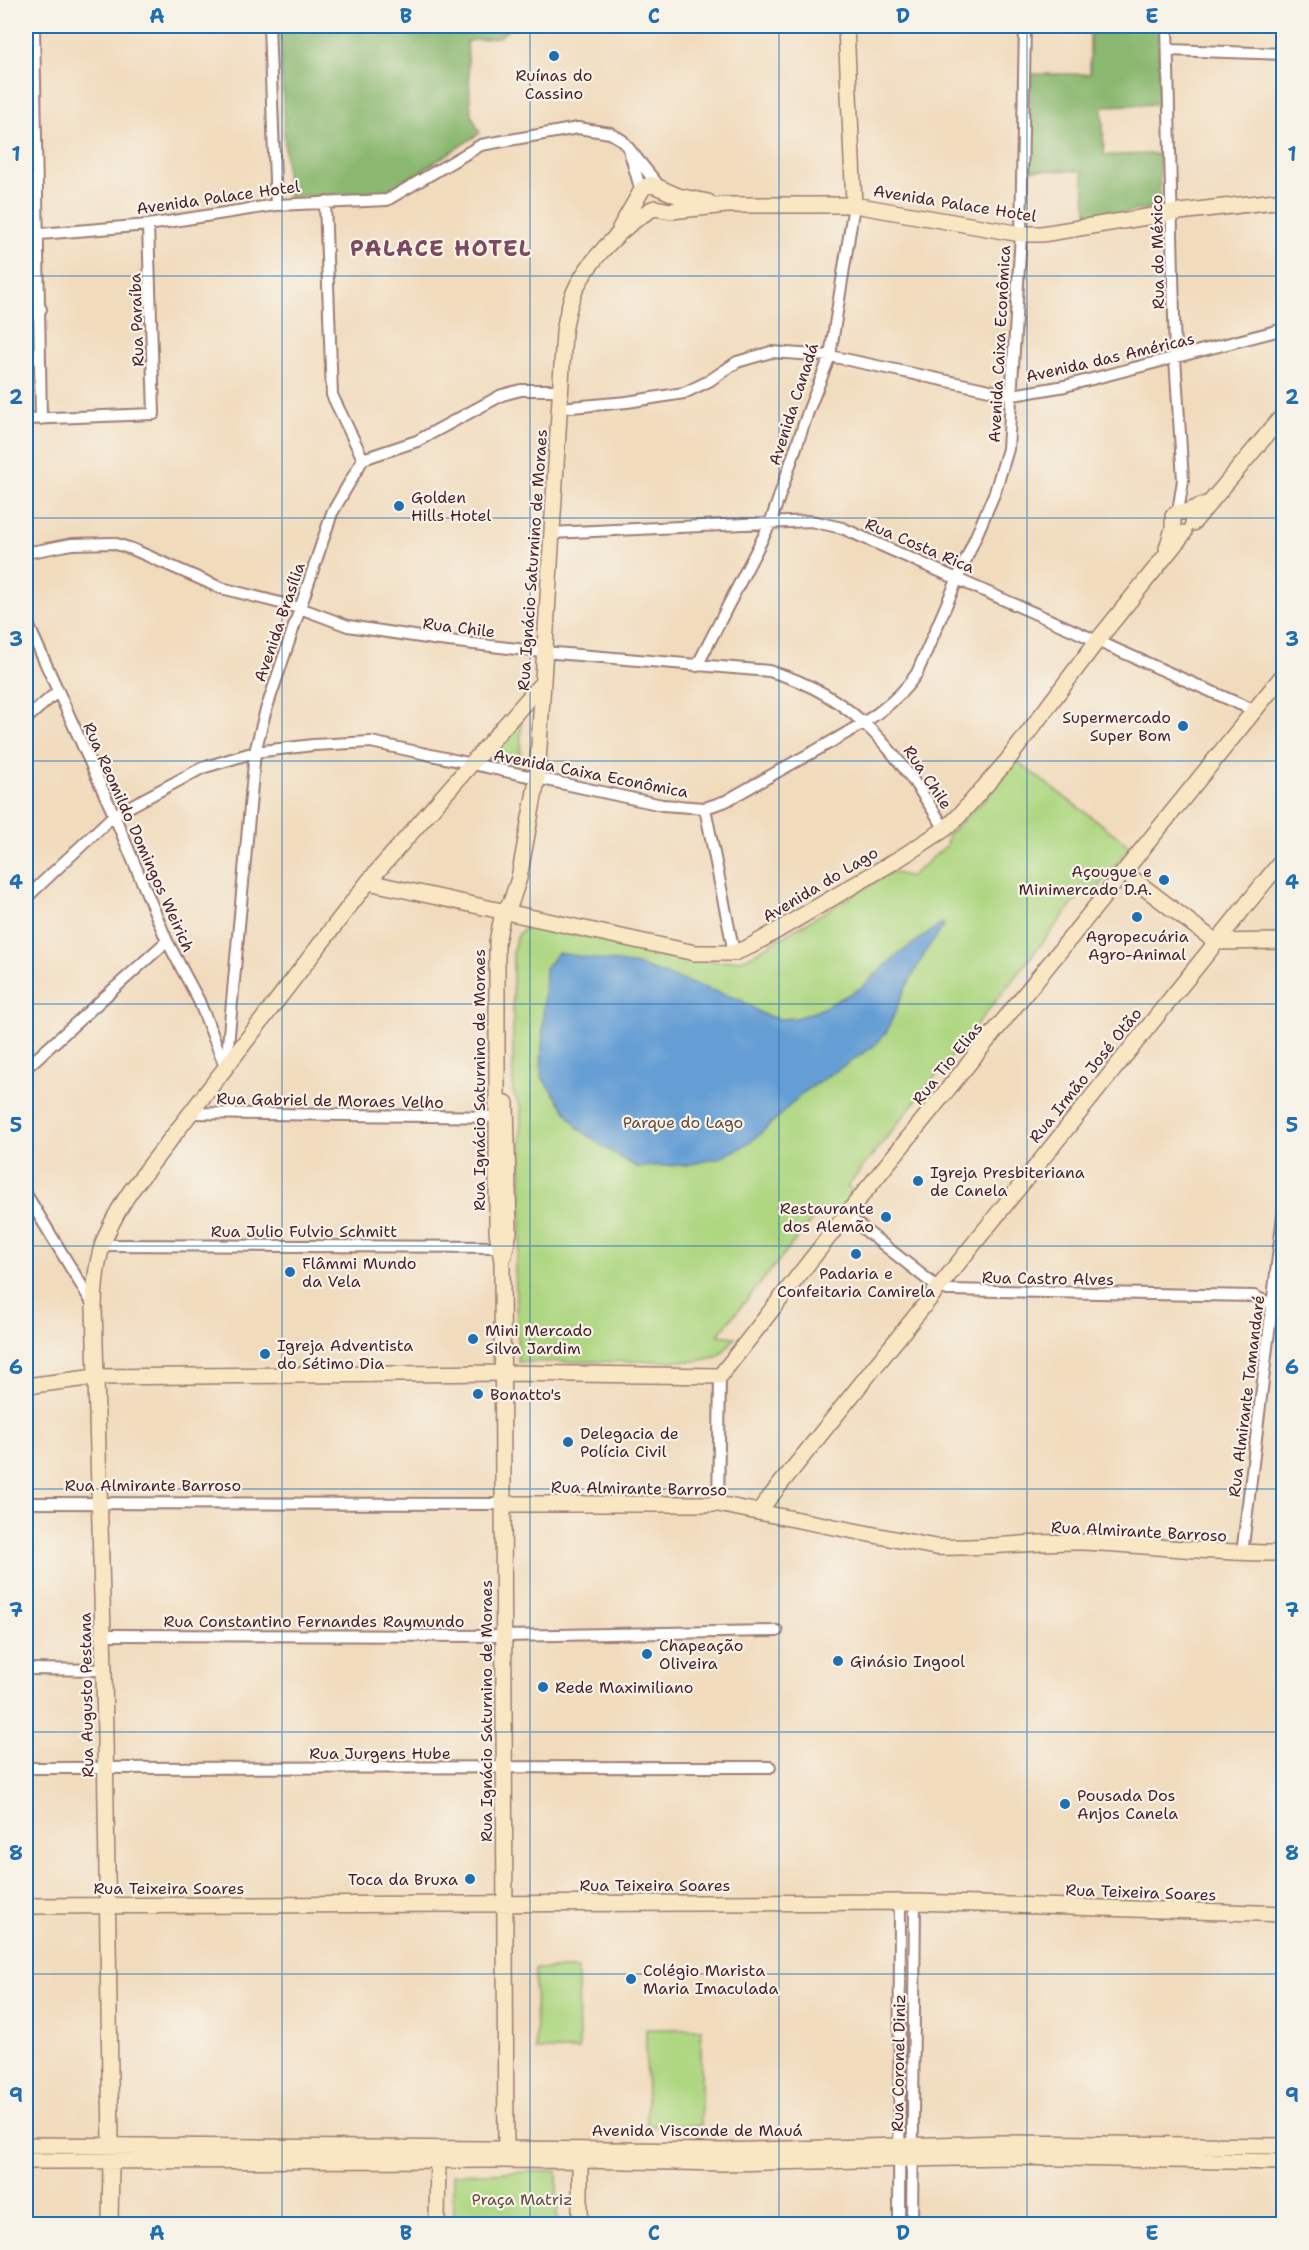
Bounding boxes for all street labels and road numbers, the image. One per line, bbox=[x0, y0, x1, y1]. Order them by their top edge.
street label: Avenida Palace Hotel bbox=[135, 176, 301, 219]
street label: Avenida Palace Hotel bbox=[872, 180, 1038, 227]
street label: Rua do México bbox=[1146, 195, 1169, 309]
street label: Avenida Caixa Econômica bbox=[984, 245, 1015, 443]
street label: Rua Paraíba bbox=[124, 273, 149, 367]
street label: Avenida das Américas bbox=[1024, 328, 1197, 387]
street label: Avenida Canadá bbox=[764, 340, 823, 468]
street label: Rua Ignácio Saturnino de Moraes bbox=[513, 428, 552, 692]
street label: Rua Costa Rica bbox=[862, 513, 978, 578]
street label: Avenida Brasília bbox=[249, 560, 310, 685]
street label: Rua Chile bbox=[422, 613, 496, 642]
street label: Rua Reomildo Domingos Weirich bbox=[78, 719, 199, 955]
street label: Rua Chile bbox=[899, 741, 957, 813]
street label: Avenida Caixa Econômica bbox=[492, 744, 690, 803]
street label: Avenida do Lago bbox=[759, 842, 882, 927]
street label: Rua Ignácio Saturnino de Moraes bbox=[469, 949, 490, 1211]
street label: Rua Irmão José Otão bbox=[1024, 1003, 1146, 1147]
street label: Rua Tio Elias bbox=[908, 1017, 987, 1109]
street label: Rua Gabriel de Moraes Velho bbox=[216, 1088, 444, 1113]
street label: Rua Julio Fulvio Schmitt bbox=[211, 1221, 397, 1242]
street label: Rua Castro Alves bbox=[982, 1267, 1114, 1290]
street label: Rua Almirante Tamandaré bbox=[1224, 1294, 1269, 1498]
street label: Rua Almirante Barroso bbox=[65, 1475, 241, 1496]
street label: Rua Almirante Barroso bbox=[551, 1476, 727, 1501]
street label: Rua Almirante Barroso bbox=[1050, 1516, 1228, 1547]
street label: Rua Ignácio Saturnino de Moraes bbox=[476, 1580, 497, 1842]
street label: Rua Constantino Fernandes Raymundo bbox=[164, 1611, 464, 1632]
street label: Rua Augusto Pestana bbox=[75, 1612, 98, 1778]
street label: Rua Jurgens Hube bbox=[309, 1743, 451, 1764]
street label: Rua Teixeira Soares bbox=[579, 1875, 731, 1896]
street label: Rua Teixeira Soares bbox=[93, 1878, 245, 1899]
street label: Rua Teixeira Soares bbox=[1065, 1879, 1217, 1906]
street label: Rua Coronel Diniz bbox=[887, 1994, 910, 2132]
street label: Avenida Visconde de Mauá bbox=[591, 2120, 803, 2141]

